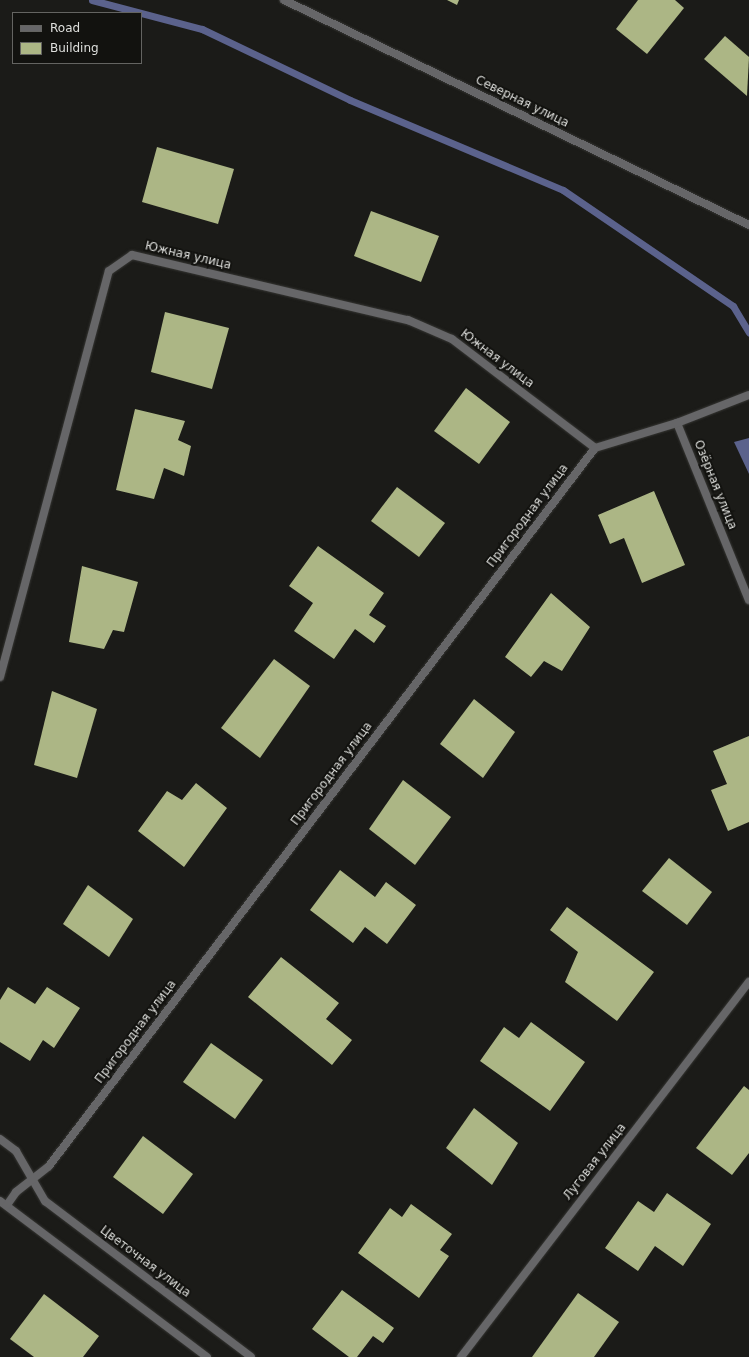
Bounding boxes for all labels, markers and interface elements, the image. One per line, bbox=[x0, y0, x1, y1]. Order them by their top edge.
legend bbox=[12, 12, 142, 64]
text: Road bbox=[50, 21, 80, 35]
text: Building bbox=[50, 41, 99, 55]
street label: Северная улица bbox=[473, 73, 571, 131]
street label: Южная улица bbox=[143, 239, 233, 273]
street label: Южная улица bbox=[457, 327, 537, 391]
street label: Озёрная улица bbox=[691, 438, 739, 532]
street label: Пригородная улица bbox=[484, 461, 572, 571]
street label: Пригородная улица bbox=[288, 719, 376, 829]
street label: Пригородная улица bbox=[92, 977, 180, 1087]
street label: Луговая улица bbox=[561, 1121, 629, 1203]
street label: Цветочная улица bbox=[97, 1223, 193, 1301]

